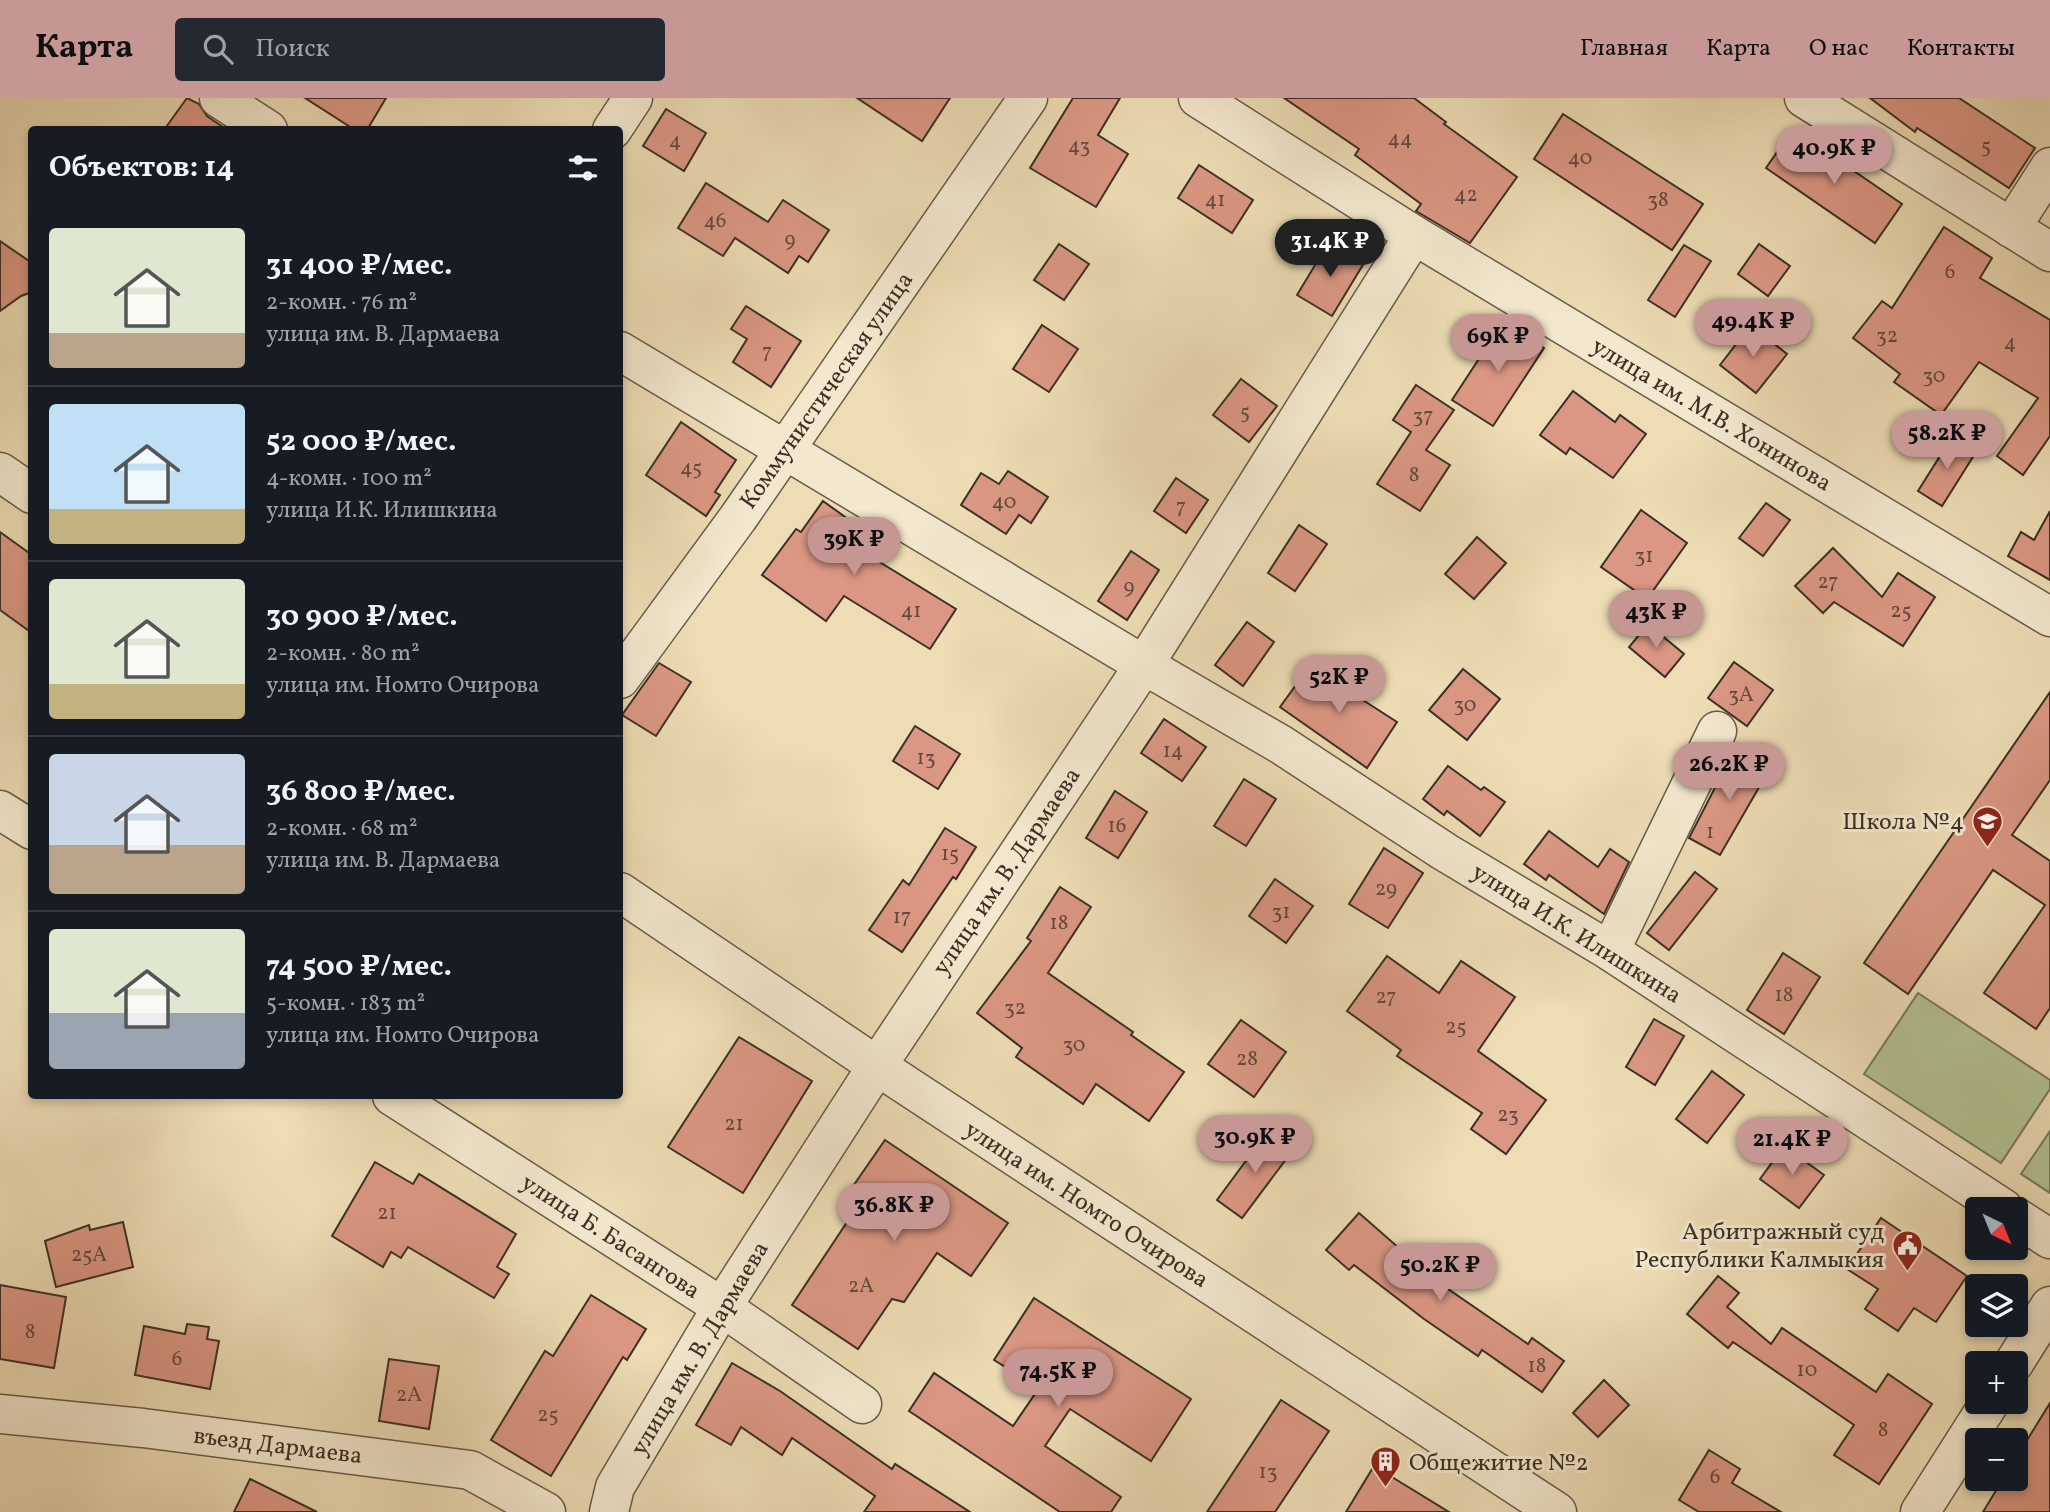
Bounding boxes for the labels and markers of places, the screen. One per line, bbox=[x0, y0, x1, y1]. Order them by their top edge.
pin: 40.9K ₽ bbox=[1769, 126, 1899, 186]
pin: 31.4K ₽ bbox=[1265, 220, 1395, 279]
pin: 49.4K ₽ bbox=[1688, 300, 1818, 359]
pin: 69K ₽ bbox=[1449, 314, 1547, 374]
pin: 58.2K ₽ bbox=[1882, 412, 2012, 471]
pin: 39K ₽ bbox=[805, 518, 903, 577]
pin: 43K ₽ bbox=[1607, 590, 1705, 650]
pin: 52K ₽ bbox=[1290, 656, 1388, 715]
pin: 26.2K ₽ bbox=[1664, 742, 1794, 802]
school or university icon: Школа №4 bbox=[1970, 804, 2004, 848]
place label: Школа №4 bbox=[1842, 806, 1964, 840]
pin: 30.9K ₽ bbox=[1190, 1116, 1320, 1175]
pin: 21.4K ₽ bbox=[1727, 1118, 1857, 1177]
pin: 36.8K ₽ bbox=[829, 1184, 959, 1243]
place label: Арбитражный суд Республики Калмыкия bbox=[1634, 1216, 1884, 1278]
public building icon: Арбитражный суд Республики Калмыкия bbox=[1890, 1228, 1924, 1272]
pin: 50.2K ₽ bbox=[1375, 1244, 1505, 1303]
pin: 74.5K ₽ bbox=[993, 1350, 1123, 1409]
building icon: Общежитие №2 bbox=[1369, 1445, 1403, 1489]
place label: Общежитие №2 bbox=[1409, 1447, 1589, 1481]

